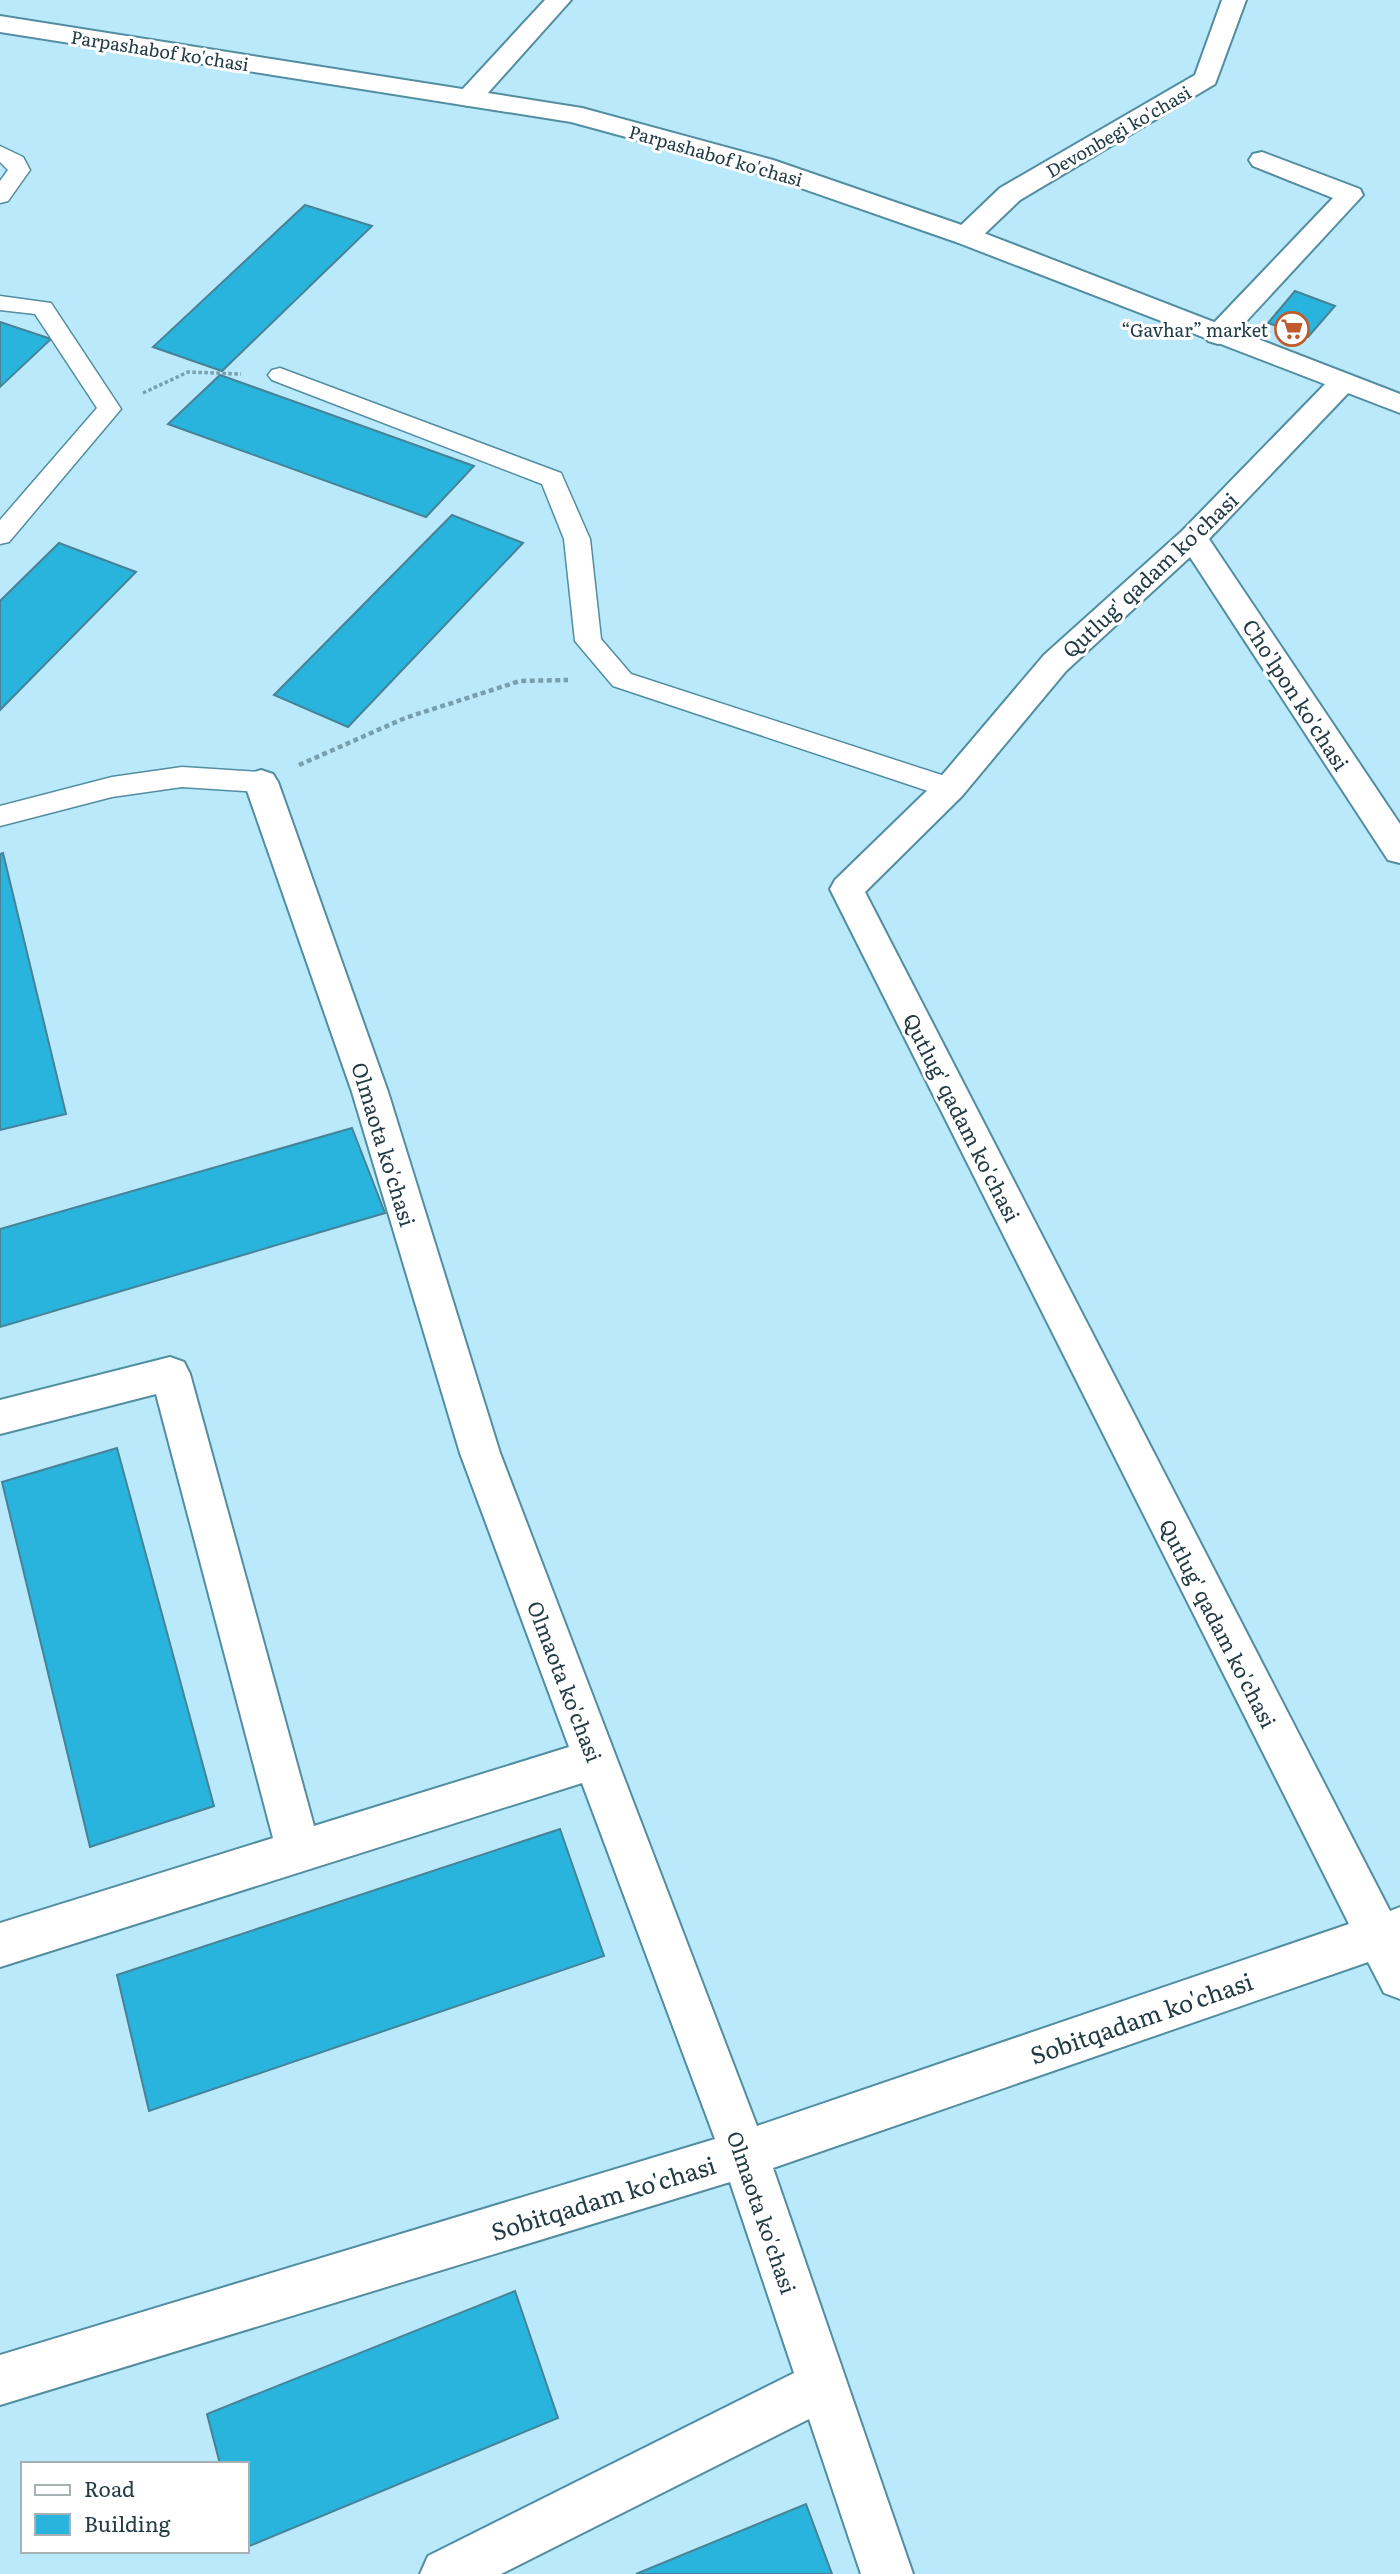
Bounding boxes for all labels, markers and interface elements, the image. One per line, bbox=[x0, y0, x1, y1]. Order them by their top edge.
street label: Parpashabof ko'chasi bbox=[69, 23, 251, 77]
street label: Devonbegi ko'chasi bbox=[1040, 78, 1196, 184]
street label: Parpashabof ko'chasi bbox=[626, 117, 806, 193]
supermarket icon: “Gavhar” market bbox=[1273, 310, 1311, 348]
place label: “Gavhar” market bbox=[1121, 316, 1269, 343]
street label: Qutlug' qadam ko'chasi bbox=[1054, 484, 1244, 664]
street label: Cho'lpon ko'chasi bbox=[1236, 612, 1358, 776]
street label: Qutlug' qadam ko'chasi bbox=[897, 1007, 1029, 1227]
street label: Olmaota ko'chasi bbox=[345, 1058, 425, 1230]
street label: Qutlug' qadam ko'chasi bbox=[1153, 1513, 1285, 1733]
street label: Olmaota ko'chasi bbox=[521, 1596, 611, 1766]
street label: Sobitqadam ko'chasi bbox=[1025, 1962, 1257, 2072]
street label: Olmaota ko'chasi bbox=[721, 2126, 805, 2298]
street label: Sobitqadam ko'chasi bbox=[486, 2146, 720, 2248]
legend bbox=[21, 2462, 248, 2553]
text: Road bbox=[84, 2472, 135, 2503]
text: Building bbox=[84, 2507, 171, 2538]

